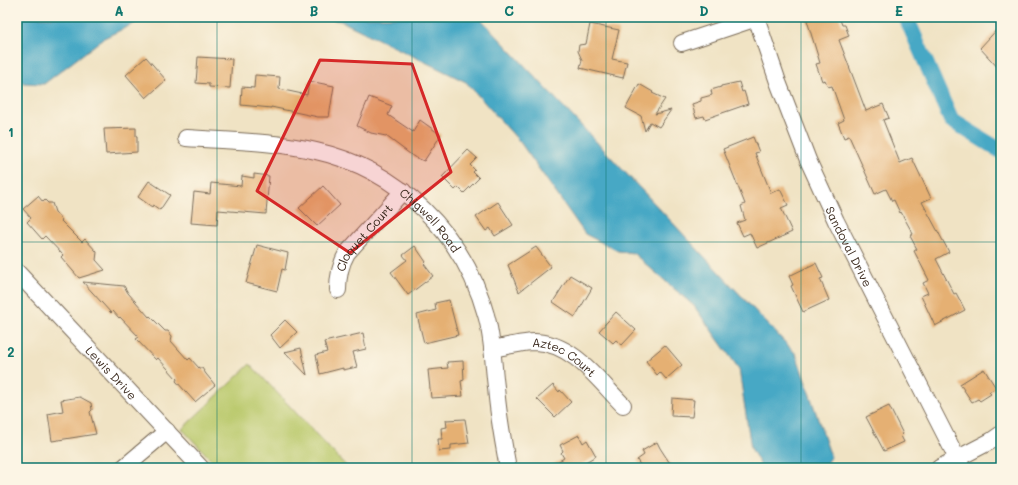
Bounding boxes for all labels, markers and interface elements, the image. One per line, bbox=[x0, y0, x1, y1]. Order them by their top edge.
text: A bbox=[114, 2, 124, 19]
text: B bbox=[310, 2, 319, 19]
text: C bbox=[504, 2, 514, 19]
text: D bbox=[699, 2, 709, 19]
text: E bbox=[895, 2, 903, 19]
text: 1 bbox=[8, 123, 14, 140]
street label: Chigwell Road bbox=[397, 184, 464, 255]
street label: Cloquet Court bbox=[332, 200, 396, 273]
street label: Sandoval Drive bbox=[822, 204, 876, 289]
street label: Aztec Court bbox=[532, 334, 600, 380]
street label: Lewis Drive bbox=[82, 342, 141, 403]
text: 2 bbox=[7, 343, 15, 360]

